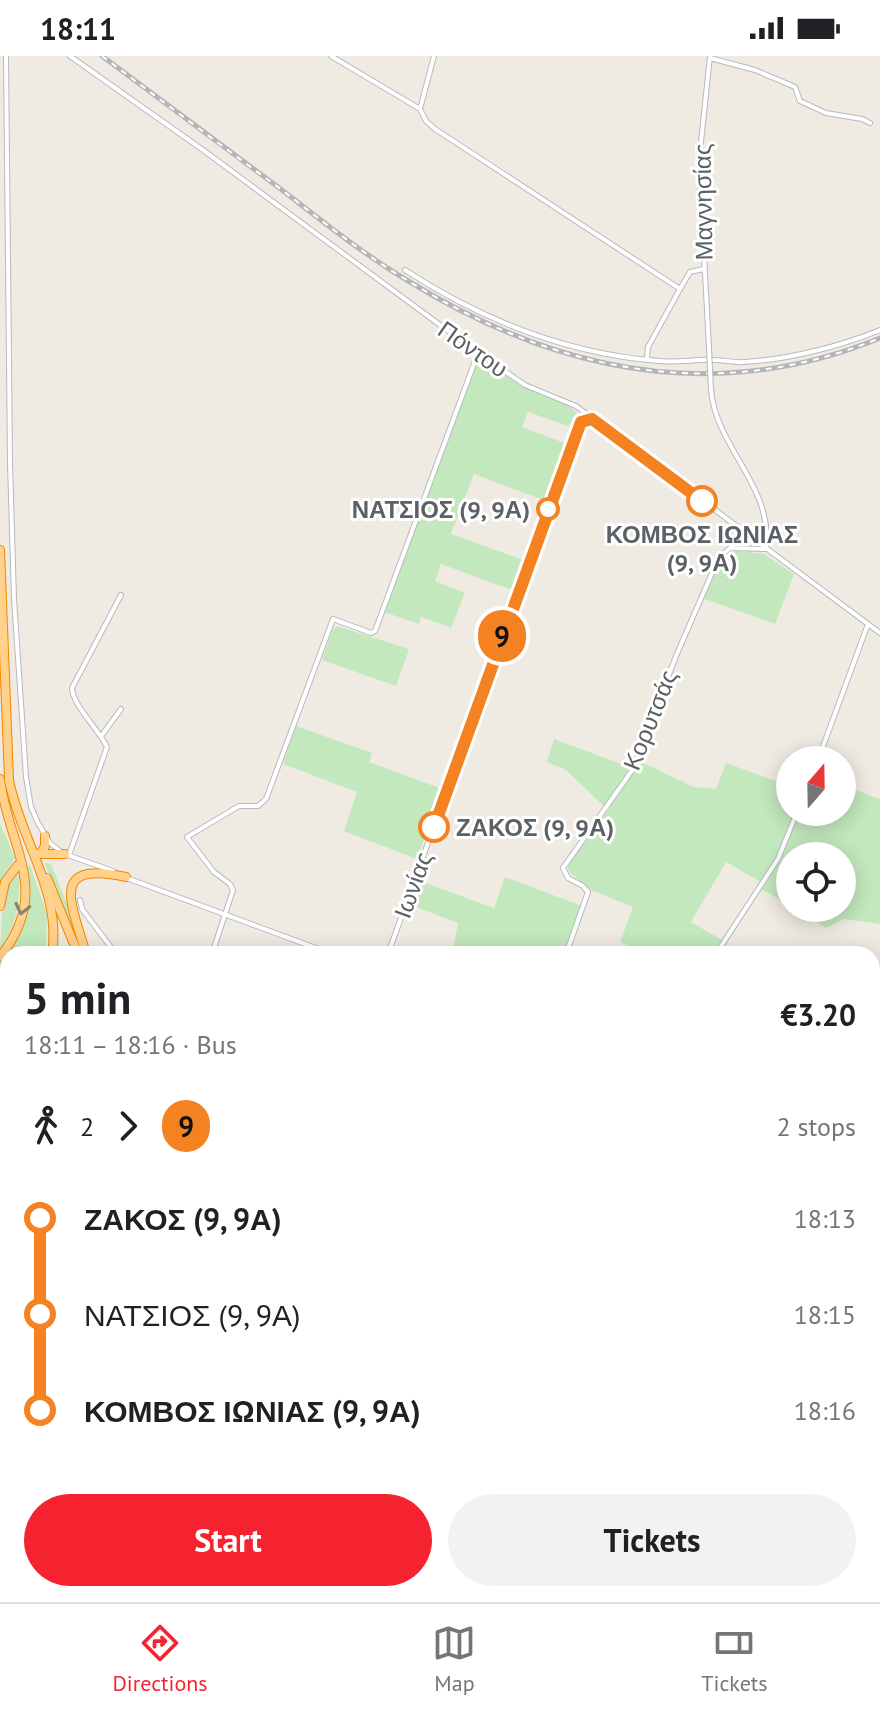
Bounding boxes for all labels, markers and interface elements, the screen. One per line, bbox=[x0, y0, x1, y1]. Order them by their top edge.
text: 18:11 bbox=[40, 9, 116, 48]
street label: Μαγνησίας bbox=[686, 143, 720, 261]
street label: Πόντου bbox=[432, 314, 514, 384]
marker: ΚΟΜΒΟΣ ΙΩΝΙΑΣ (9, 9Α) bbox=[687, 486, 717, 516]
place label: ΝΑΤΣΙΟΣ (9, 9Α) bbox=[352, 494, 530, 525]
marker: ΝΑΤΣΙΟΣ (9, 9Α) bbox=[537, 498, 559, 520]
place label: ΚΟΜΒΟΣ ΙΩΝΙΑΣ (9, 9Α) bbox=[606, 519, 798, 578]
line badge: 9 bbox=[476, 610, 528, 662]
text: 9 bbox=[494, 617, 510, 654]
street label: Κορυτσάς bbox=[616, 665, 684, 775]
north arrow bbox=[776, 746, 856, 826]
map controls bbox=[776, 746, 856, 922]
marker: ΖΑΚΟΣ (9, 9Α) bbox=[419, 812, 449, 842]
place label: ΖΑΚΟΣ (9, 9Α) bbox=[456, 812, 614, 843]
button: locate bbox=[776, 842, 856, 922]
street label: Ιωνίας bbox=[387, 848, 439, 922]
one-way arrow bbox=[14, 901, 31, 915]
text: 5 min bbox=[24, 969, 131, 1026]
text: €3.20 bbox=[781, 995, 856, 1034]
text: 18:11 – 18:16 · Bus bbox=[24, 1028, 237, 1061]
icon: walk bbox=[24, 1104, 68, 1148]
icon: forward bbox=[106, 1104, 150, 1148]
text: 9 bbox=[178, 1107, 194, 1144]
text: 2 bbox=[80, 1110, 94, 1143]
text: 2 stops bbox=[776, 1110, 856, 1143]
text: ΖΑΚΟΣ (9, 9Α) bbox=[84, 1199, 282, 1238]
text: 18:13 bbox=[794, 1202, 856, 1235]
text: ΝΑΤΣΙΟΣ (9, 9Α) bbox=[84, 1295, 300, 1334]
text: 18:15 bbox=[794, 1298, 856, 1331]
text: ΚΟΜΒΟΣ ΙΩΝΙΑΣ (9, 9Α) bbox=[84, 1391, 421, 1430]
text: 18:16 bbox=[794, 1394, 856, 1427]
button: Start bbox=[24, 1494, 432, 1586]
button: Tickets bbox=[448, 1494, 856, 1586]
tab: Directions bbox=[112, 1621, 208, 1697]
tab: Map bbox=[432, 1621, 476, 1697]
tab: Tickets bbox=[701, 1621, 768, 1697]

